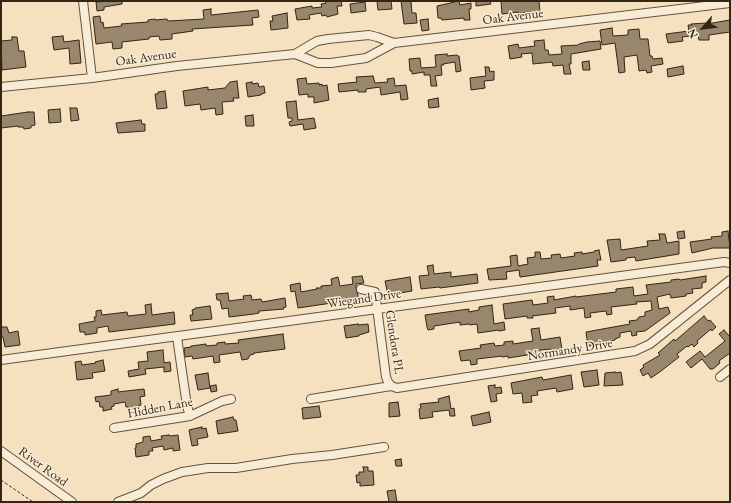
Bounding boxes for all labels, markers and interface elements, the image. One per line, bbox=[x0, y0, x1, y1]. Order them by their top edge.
street label: Oak Avenue bbox=[482, 6, 544, 28]
north arrow bbox=[683, 8, 723, 48]
text: N bbox=[684, 26, 701, 41]
street label: Oak Avenue bbox=[115, 46, 177, 70]
street label: Wiegand Drive bbox=[326, 286, 402, 312]
street label: Glendora PL bbox=[381, 309, 407, 375]
street label: Normandy Drive bbox=[526, 336, 614, 364]
street label: Hidden Lane bbox=[126, 394, 194, 422]
street label: River Road bbox=[15, 444, 71, 490]

